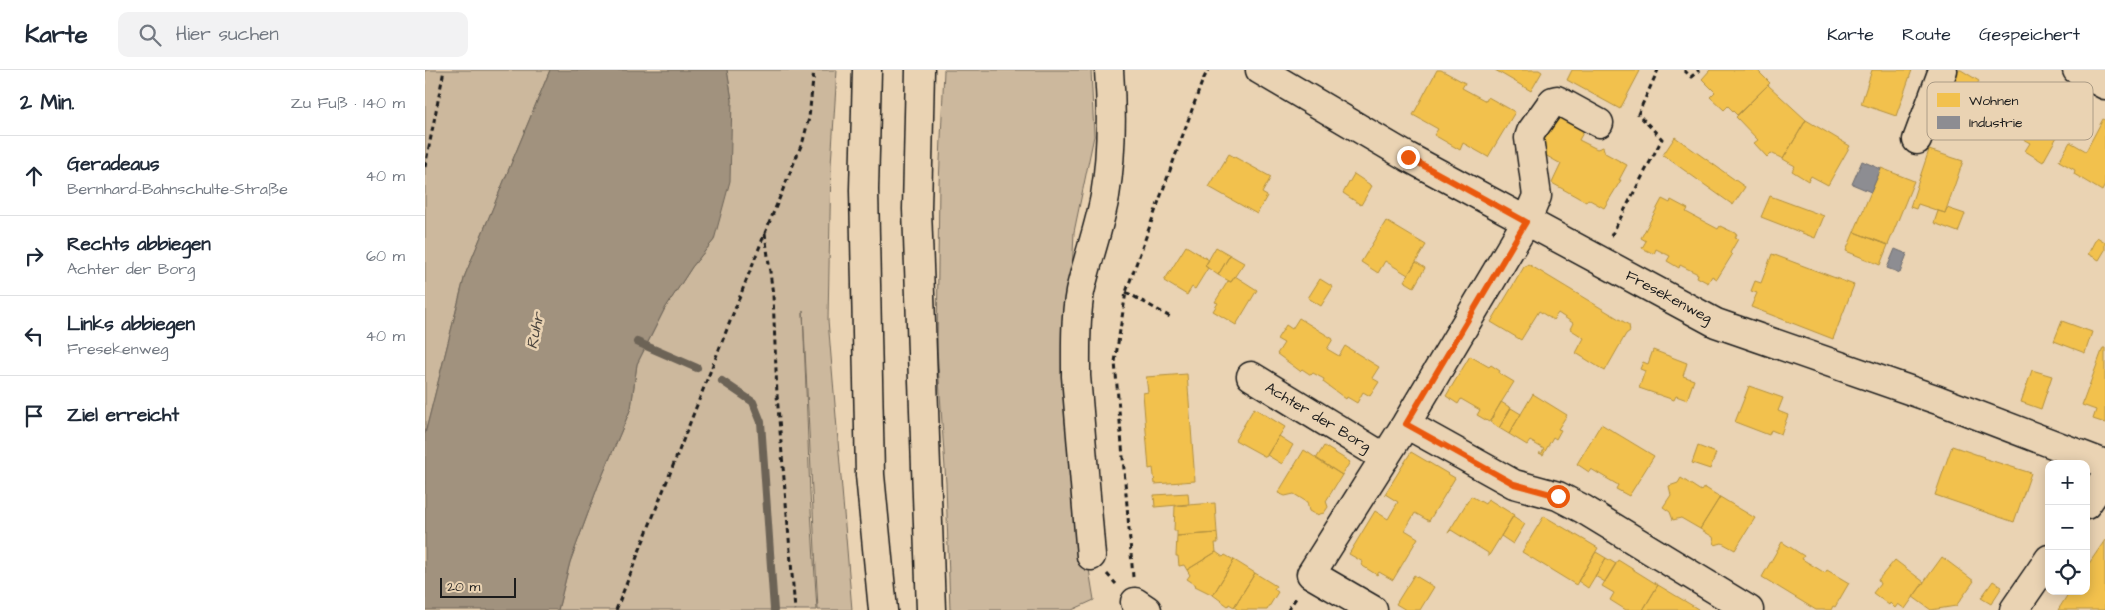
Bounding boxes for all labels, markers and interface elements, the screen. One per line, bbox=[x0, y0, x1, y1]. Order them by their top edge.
search box bbox=[118, 12, 468, 57]
text: Karte bbox=[25, 18, 88, 52]
icon: search bbox=[136, 21, 164, 49]
text: Hier suchen bbox=[176, 21, 279, 48]
text: Karte bbox=[1827, 22, 1874, 47]
text: Route bbox=[1902, 22, 1951, 47]
text: Gespeichert bbox=[1979, 22, 2080, 47]
legend bbox=[1927, 82, 2093, 140]
text: 2 Min. bbox=[20, 88, 74, 117]
text: Wohnen bbox=[1969, 91, 2019, 111]
text: Zu Fuß · 140 m bbox=[290, 92, 405, 114]
text: Industrie bbox=[1969, 113, 2023, 133]
route end bbox=[1397, 146, 1420, 169]
text: Geradeaus bbox=[67, 151, 159, 178]
icon: ahead bbox=[20, 162, 48, 190]
text: 40 m bbox=[365, 165, 405, 187]
text: Bernhard-Bahnschulte-Straße bbox=[67, 178, 288, 200]
text: Rechts abbiegen bbox=[67, 231, 211, 258]
icon: right bbox=[20, 242, 48, 270]
text: 60 m bbox=[366, 245, 405, 267]
text: Achter der Borg bbox=[67, 258, 195, 280]
street label: Fresekenweg bbox=[1622, 265, 1716, 330]
water label: Ruhr bbox=[521, 309, 550, 351]
text: Links abbiegen bbox=[67, 311, 195, 338]
icon: left bbox=[20, 322, 48, 350]
text: 40 m bbox=[365, 325, 405, 347]
text: Fresekenweg bbox=[67, 338, 169, 360]
street label: Achter der Borg bbox=[1261, 377, 1375, 458]
icon: arrive bbox=[20, 402, 48, 430]
text: Ziel erreicht bbox=[67, 402, 179, 429]
map controls bbox=[2045, 460, 2090, 595]
button: + bbox=[2045, 460, 2090, 505]
route start bbox=[1547, 485, 1570, 508]
button: − bbox=[2045, 505, 2090, 550]
button: locate bbox=[2045, 550, 2090, 595]
scale bar bbox=[440, 575, 516, 598]
text: 20 m bbox=[447, 577, 480, 597]

